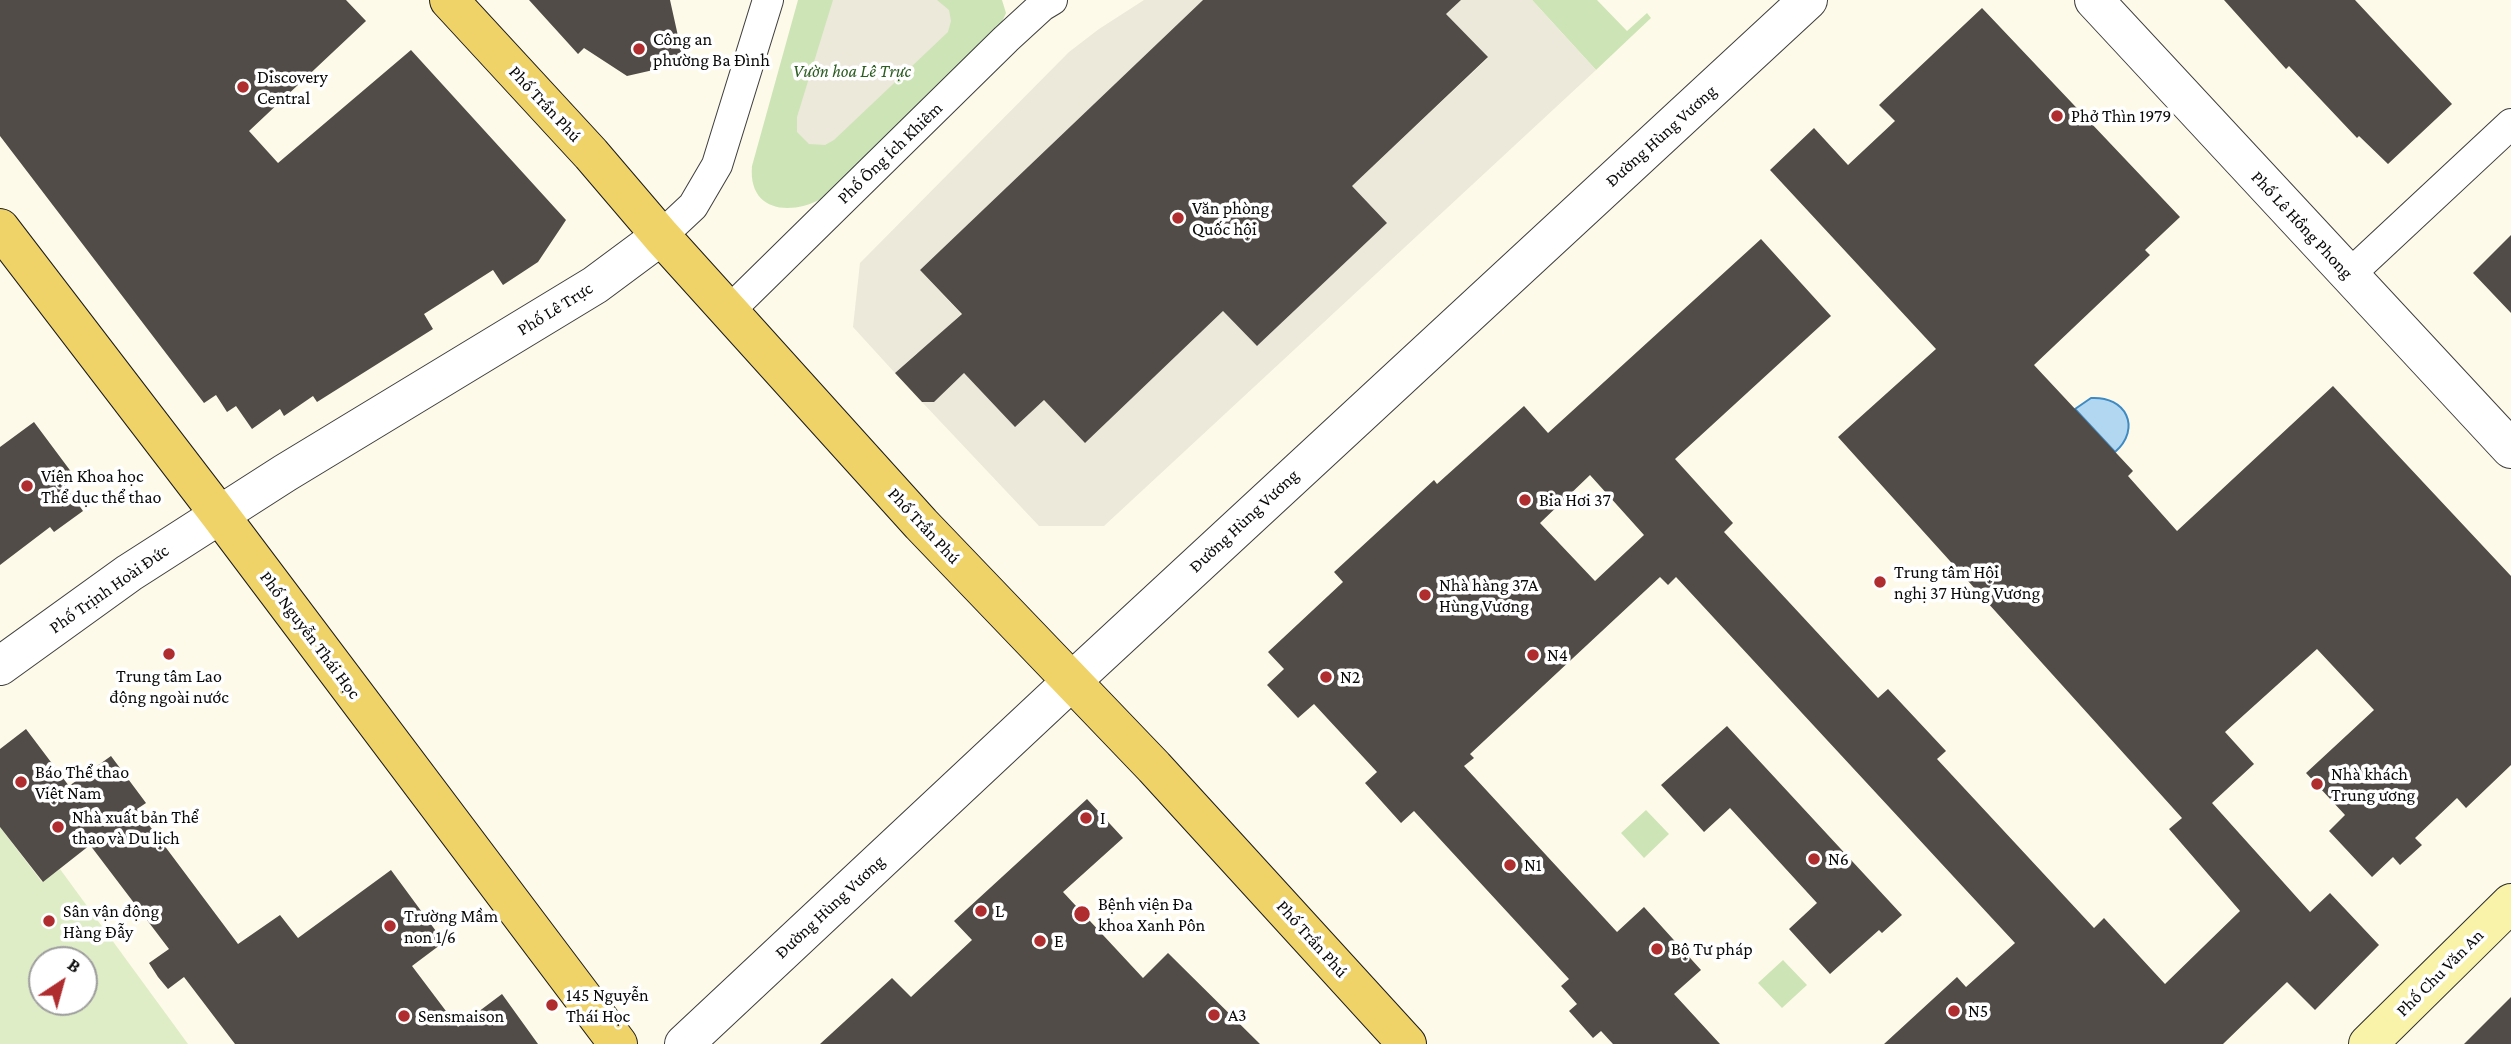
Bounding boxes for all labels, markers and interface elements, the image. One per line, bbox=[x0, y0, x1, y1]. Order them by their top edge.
place label: Công an phường Ba Đình bbox=[653, 28, 770, 70]
marker: Công an phường Ba Đình bbox=[631, 41, 647, 57]
park label: Vườn hoa Lê Trực bbox=[793, 60, 911, 82]
street label: Phố Trần Phú bbox=[504, 61, 586, 147]
place label: Discovery Central bbox=[257, 66, 328, 108]
marker: Discovery Central bbox=[235, 79, 251, 95]
street label: Đường Hùng Vương bbox=[1601, 80, 1721, 192]
street label: Phố Ông Ích Khiêm bbox=[833, 97, 947, 209]
place label: Phở Thìn 1979 bbox=[2071, 105, 2171, 127]
marker: Phở Thìn 1979 bbox=[2049, 108, 2065, 124]
street label: Phố Lê Hồng Phong bbox=[2246, 167, 2358, 283]
place label: Văn phòng Quốc hội bbox=[1192, 197, 1269, 240]
marker: Văn phòng Quốc hội bbox=[1170, 210, 1186, 226]
street label: Phố Lê Trực bbox=[513, 277, 597, 341]
place label: Viện Khoa học Thể dục thể thao bbox=[41, 465, 161, 508]
street label: Đường Hùng Vương bbox=[1185, 465, 1303, 577]
marker: Viện Khoa học Thể dục thể thao bbox=[19, 478, 35, 494]
street label: Phố Trần Phú bbox=[883, 483, 965, 569]
place label: Bia Hơi 37 bbox=[1539, 489, 1611, 511]
marker: Bia Hơi 37 bbox=[1517, 492, 1533, 508]
street label: Phố Trịnh Hoài Đức bbox=[45, 540, 173, 638]
place label: Trung tâm Hội nghị 37 Hùng Vương bbox=[1894, 561, 2040, 604]
street label: Phố Nguyễn Thái Học bbox=[255, 567, 365, 703]
place label: Nhà hàng 37A Hùng Vương bbox=[1439, 574, 1538, 616]
marker: Trung tâm Hội nghị 37 Hùng Vương bbox=[1872, 574, 1888, 590]
marker: Nhà hàng 37A Hùng Vương bbox=[1417, 587, 1433, 603]
place label: N4 bbox=[1547, 644, 1568, 666]
marker: Trung tâm Lao động ngoài nước bbox=[161, 646, 177, 662]
marker: N4 bbox=[1525, 647, 1541, 663]
place label: Trung tâm Lao động ngoài nước bbox=[109, 665, 229, 708]
place label: N2 bbox=[1340, 666, 1360, 688]
marker: N2 bbox=[1318, 669, 1334, 685]
place label: Báo Thể thao Việt Nam bbox=[35, 761, 129, 804]
place label: Nhà khách Trung ương bbox=[2331, 763, 2415, 806]
marker: Báo Thể thao Việt Nam bbox=[13, 774, 29, 790]
marker: Nhà khách Trung ương bbox=[2309, 776, 2325, 792]
place label: Nhà xuất bản Thể thao và Du lịch bbox=[72, 806, 199, 848]
place label: I bbox=[1100, 807, 1105, 829]
marker: I bbox=[1078, 810, 1094, 826]
marker: Nhà xuất bản Thể thao và Du lịch bbox=[50, 819, 66, 835]
place label: N6 bbox=[1828, 848, 1849, 870]
street label: Đường Hùng Vương bbox=[771, 851, 889, 963]
marker: N6 bbox=[1806, 851, 1822, 867]
place label: N1 bbox=[1524, 854, 1542, 876]
marker: N1 bbox=[1502, 857, 1518, 873]
place label: Bệnh viện Đa khoa Xanh Pôn bbox=[1098, 893, 1205, 936]
street label: Phố Trần Phú bbox=[1272, 896, 1352, 982]
place label: Sân vận động Hàng Đẫy bbox=[63, 900, 159, 942]
place label: L bbox=[995, 900, 1004, 922]
marker: L bbox=[973, 903, 989, 919]
marker: Bệnh viện Đa khoa Xanh Pôn bbox=[1072, 904, 1092, 924]
place label: Trường Mầm non 1/6 bbox=[404, 905, 498, 948]
marker: Sân vận động Hàng Đẫy bbox=[41, 913, 57, 929]
marker: Trường Mầm non 1/6 bbox=[382, 918, 398, 934]
street label: Phố Chu Văn An bbox=[2392, 925, 2488, 1021]
place label: E bbox=[1054, 930, 1064, 952]
marker: E bbox=[1032, 933, 1048, 949]
place label: Bộ Tư pháp bbox=[1671, 938, 1753, 960]
marker: Bộ Tư pháp bbox=[1649, 941, 1665, 957]
north arrow bbox=[28, 946, 98, 1016]
text: B bbox=[64, 953, 85, 977]
place label: 145 Nguyễn Thái Học bbox=[566, 984, 649, 1026]
marker: 145 Nguyễn Thái Học bbox=[544, 997, 560, 1013]
place label: N5 bbox=[1968, 1000, 1988, 1022]
marker: N5 bbox=[1946, 1003, 1962, 1019]
place label: A3 bbox=[1228, 1004, 1247, 1026]
place label: Sensmaison bbox=[418, 1005, 504, 1027]
marker: A3 bbox=[1206, 1007, 1222, 1023]
marker: Sensmaison bbox=[396, 1008, 412, 1024]

